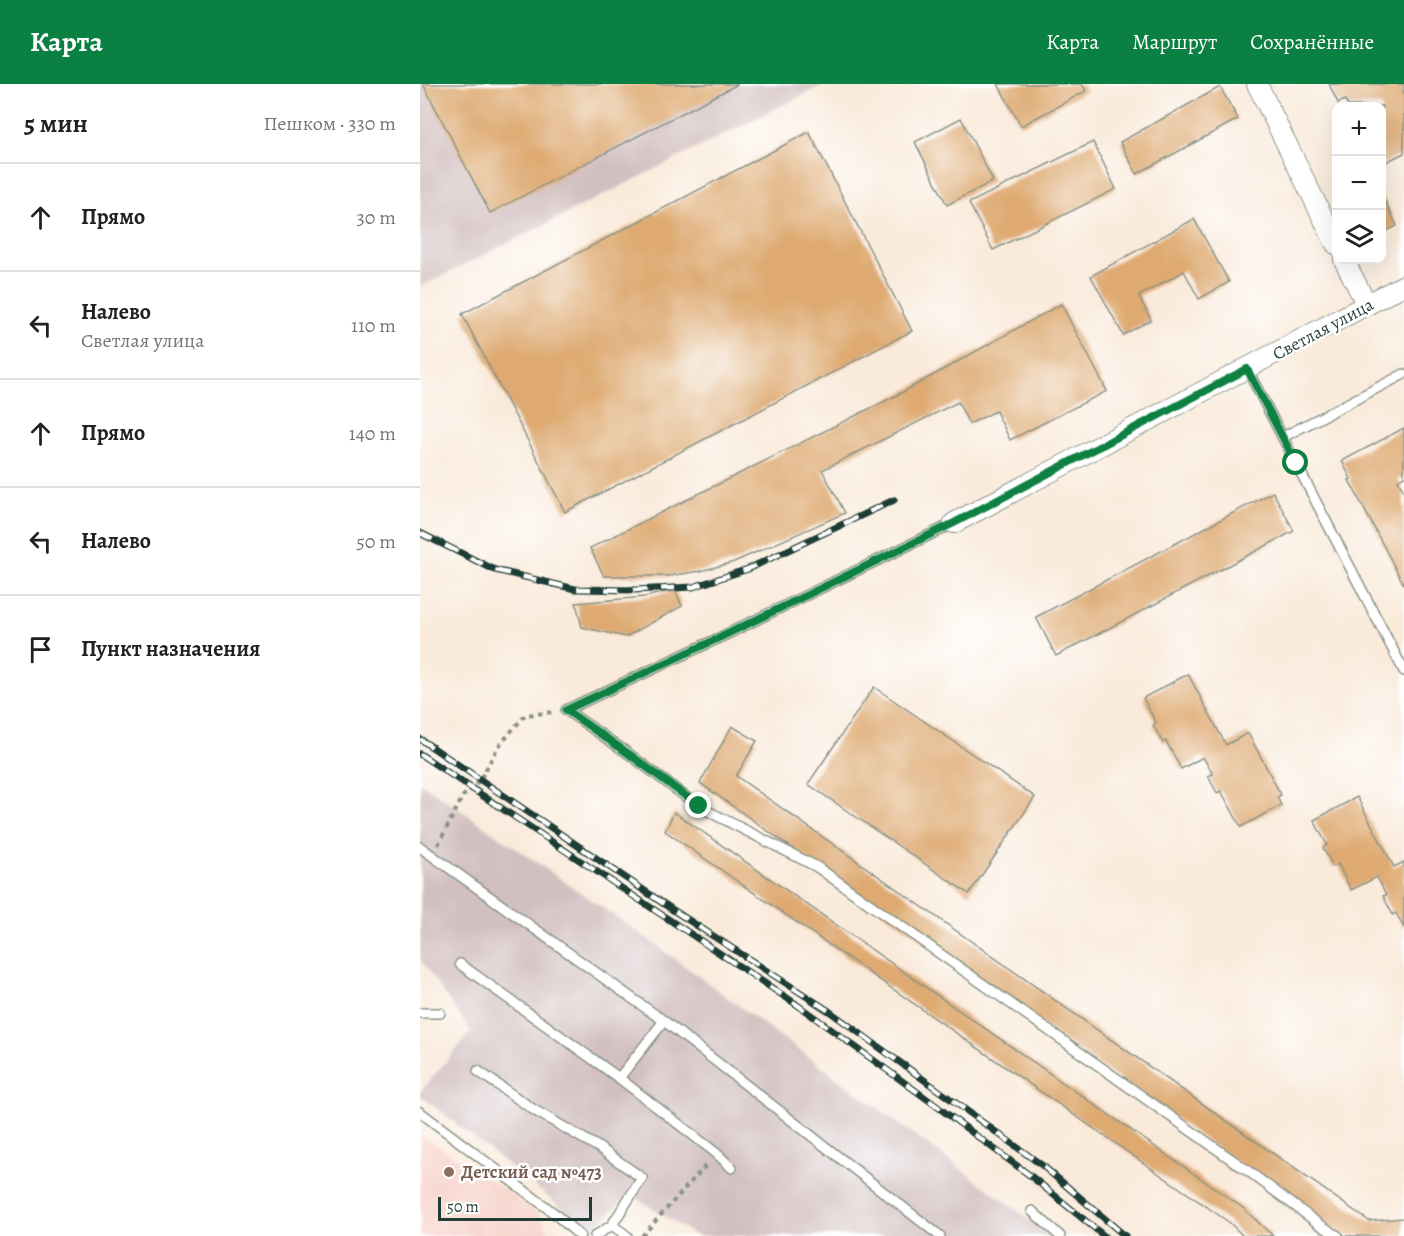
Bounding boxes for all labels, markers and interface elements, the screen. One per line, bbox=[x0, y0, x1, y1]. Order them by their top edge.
text: Карта bbox=[30, 23, 103, 61]
text: Карта bbox=[1046, 28, 1099, 56]
text: Маршрут bbox=[1132, 28, 1217, 56]
text: Сохранённые bbox=[1250, 28, 1374, 56]
map controls bbox=[1332, 102, 1386, 264]
button: + bbox=[1332, 102, 1386, 156]
text: 5 мин bbox=[24, 106, 88, 141]
text: Пешком · 330 m bbox=[263, 110, 396, 137]
button: − bbox=[1332, 156, 1386, 210]
icon: ahead bbox=[24, 201, 57, 234]
text: Прямо bbox=[81, 202, 145, 232]
text: 30 m bbox=[356, 204, 396, 231]
button: layers bbox=[1332, 210, 1386, 264]
street label: Светлая улица bbox=[1268, 292, 1378, 366]
text: Налево bbox=[81, 297, 151, 327]
icon: left bbox=[24, 309, 57, 342]
text: 110 m bbox=[351, 312, 396, 339]
text: Светлая улица bbox=[81, 327, 204, 354]
icon: ahead bbox=[24, 417, 57, 450]
text: Прямо bbox=[81, 418, 145, 448]
text: 140 m bbox=[349, 420, 396, 447]
route start bbox=[1282, 449, 1308, 475]
icon: left bbox=[24, 525, 57, 558]
text: Налево bbox=[81, 526, 151, 556]
text: 50 m bbox=[356, 528, 396, 555]
icon: arrive bbox=[24, 633, 57, 666]
text: Пункт назначения bbox=[81, 634, 260, 664]
route end bbox=[685, 792, 711, 818]
place label: Детский сад №473 bbox=[461, 1160, 602, 1184]
marker: Детский сад №473 bbox=[442, 1165, 456, 1179]
scale bar bbox=[438, 1194, 592, 1222]
text: 50 m bbox=[447, 1196, 479, 1218]

